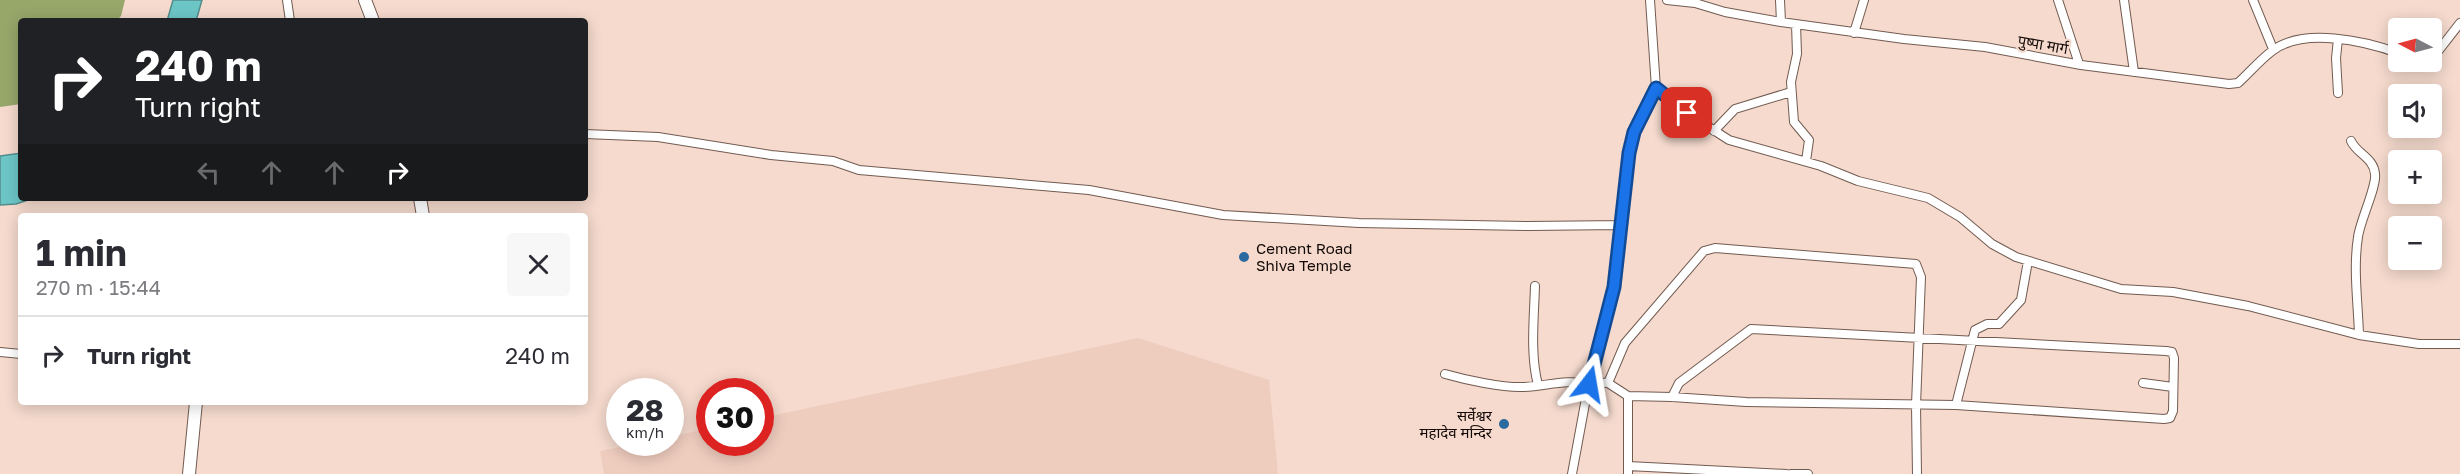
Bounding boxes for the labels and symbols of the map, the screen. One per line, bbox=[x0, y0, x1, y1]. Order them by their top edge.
north arrow bbox=[2388, 18, 2442, 72]
street label: पुष्पा मार्ग bbox=[2016, 31, 2071, 59]
pin bbox=[1661, 87, 1712, 138]
place label: Cement Road Shiva Temple bbox=[1256, 239, 1352, 274]
marker: Cement Road Shiva Temple bbox=[1237, 250, 1251, 264]
position arrow bbox=[1557, 352, 1621, 416]
speed limit sign: 30 bbox=[696, 378, 774, 456]
place label: सर्वेश्वर महादेव मन्दिर bbox=[1420, 406, 1493, 441]
marker: सर्वेश्वर महादेव मन्दिर bbox=[1497, 417, 1511, 431]

